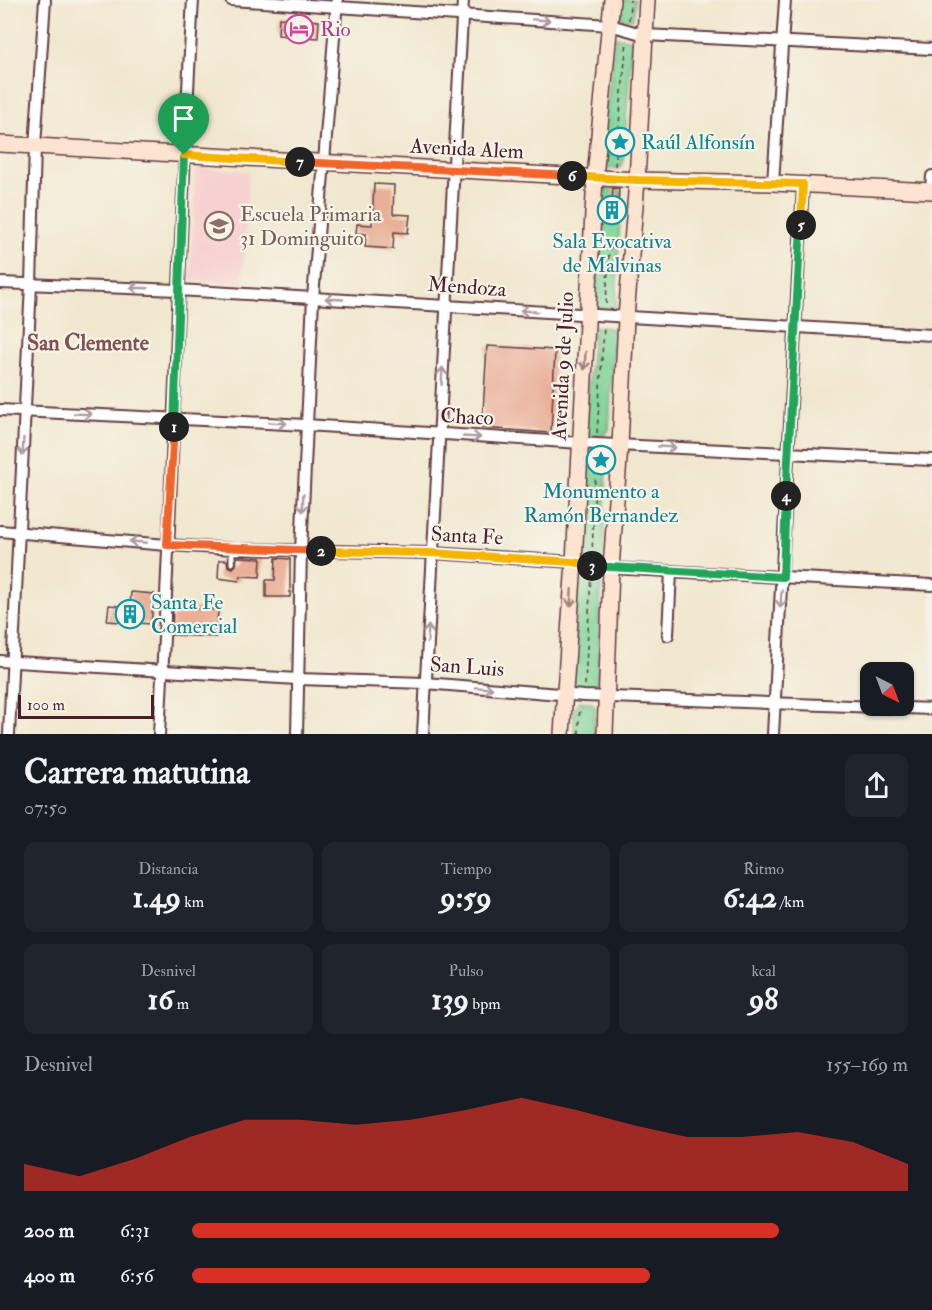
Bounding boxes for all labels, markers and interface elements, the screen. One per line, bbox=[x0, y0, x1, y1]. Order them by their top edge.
hotel icon: Rio bbox=[283, 13, 315, 45]
one-way arrow bbox=[531, 15, 551, 26]
place label: Rio bbox=[320, 16, 351, 43]
pin bbox=[158, 93, 209, 155]
icon: arrive bbox=[167, 102, 200, 135]
place icon: Raúl Alfonsín bbox=[604, 126, 636, 158]
place label: Raúl Alfonsín bbox=[641, 129, 755, 156]
street label: Avenida Alem bbox=[408, 132, 525, 165]
pin: 7 bbox=[285, 147, 315, 177]
text: 7 bbox=[296, 152, 304, 172]
pin: 6 bbox=[557, 161, 587, 191]
text: 6 bbox=[568, 166, 576, 186]
building icon: Sala Evocativa de Malvinas bbox=[596, 194, 628, 226]
place label: Escuela Primaria 31 Dominguito bbox=[240, 201, 382, 252]
school or university icon: Escuela Primaria 31 Dominguito bbox=[203, 210, 235, 242]
pin: 5 bbox=[786, 210, 816, 240]
text: 5 bbox=[797, 215, 805, 235]
place label: Sala Evocativa de Malvinas bbox=[552, 228, 672, 279]
street label: Mendoza bbox=[427, 271, 508, 303]
one-way arrow bbox=[130, 283, 150, 294]
street label: Avenida 9 de Julio bbox=[546, 291, 580, 442]
one-way arrow bbox=[325, 293, 345, 304]
one-way arrow bbox=[519, 305, 539, 316]
district label: San Clemente bbox=[27, 329, 150, 357]
one-way arrow bbox=[579, 351, 590, 370]
one-way arrow bbox=[436, 367, 447, 387]
street label: Chaco bbox=[440, 402, 494, 432]
one-way arrow bbox=[73, 408, 93, 419]
pin: 1 bbox=[159, 412, 189, 442]
text: 1 bbox=[171, 417, 177, 437]
one-way arrow bbox=[267, 418, 287, 429]
one-way arrow bbox=[462, 431, 482, 442]
one-way arrow bbox=[17, 437, 28, 457]
one-way arrow bbox=[657, 442, 677, 453]
place icon: Monumento a Ramón Bernandez bbox=[585, 444, 617, 476]
place label: Monumento a Ramón Bernandez bbox=[523, 478, 679, 529]
pin: 4 bbox=[771, 481, 801, 511]
text: 4 bbox=[782, 486, 790, 506]
one-way arrow bbox=[297, 493, 309, 513]
street label: Santa Fe bbox=[430, 521, 504, 551]
one-way arrow bbox=[128, 536, 148, 547]
pin: 2 bbox=[306, 536, 336, 566]
text: 2 bbox=[317, 541, 325, 561]
pin: 3 bbox=[577, 551, 607, 581]
text: 3 bbox=[589, 556, 595, 576]
one-way arrow bbox=[565, 587, 576, 607]
place label: Santa Fe Comercial bbox=[151, 589, 238, 640]
one-way arrow bbox=[776, 589, 787, 609]
building icon: Santa Fe Comercial bbox=[114, 598, 146, 630]
one-way arrow bbox=[422, 624, 433, 644]
street label: San Luis bbox=[429, 651, 505, 683]
north arrow bbox=[860, 662, 914, 716]
map controls bbox=[860, 662, 914, 716]
one-way arrow bbox=[473, 682, 493, 693]
scale bar bbox=[18, 692, 154, 720]
text: 100 m bbox=[27, 695, 65, 715]
text: Carrera matutina bbox=[24, 752, 250, 793]
button: share bbox=[845, 754, 908, 817]
text: 07:50 bbox=[24, 795, 67, 820]
text: Distancia bbox=[138, 859, 198, 879]
text: Tiempo bbox=[441, 859, 491, 879]
text: Ritmo bbox=[743, 859, 784, 879]
text: 1.49 bbox=[132, 879, 181, 916]
text: 9:59 bbox=[440, 879, 492, 916]
text: 6:42 bbox=[723, 879, 777, 916]
text: km bbox=[181, 892, 204, 912]
text: /km bbox=[777, 892, 804, 912]
text: Desnivel bbox=[141, 961, 196, 981]
text: Pulso bbox=[449, 961, 483, 981]
text: kcal bbox=[751, 961, 776, 981]
text: 16 bbox=[148, 981, 173, 1018]
text: 139 bbox=[431, 981, 469, 1018]
text: 98 bbox=[749, 981, 778, 1018]
text: m bbox=[173, 994, 189, 1014]
text: bpm bbox=[469, 994, 501, 1014]
text: Desnivel bbox=[24, 1052, 93, 1077]
text: 155–169 m bbox=[826, 1052, 908, 1077]
text: 200 m bbox=[24, 1218, 74, 1243]
text: 6:31 bbox=[120, 1218, 150, 1243]
text: 400 m bbox=[24, 1263, 75, 1288]
text: 6:56 bbox=[120, 1263, 154, 1288]

